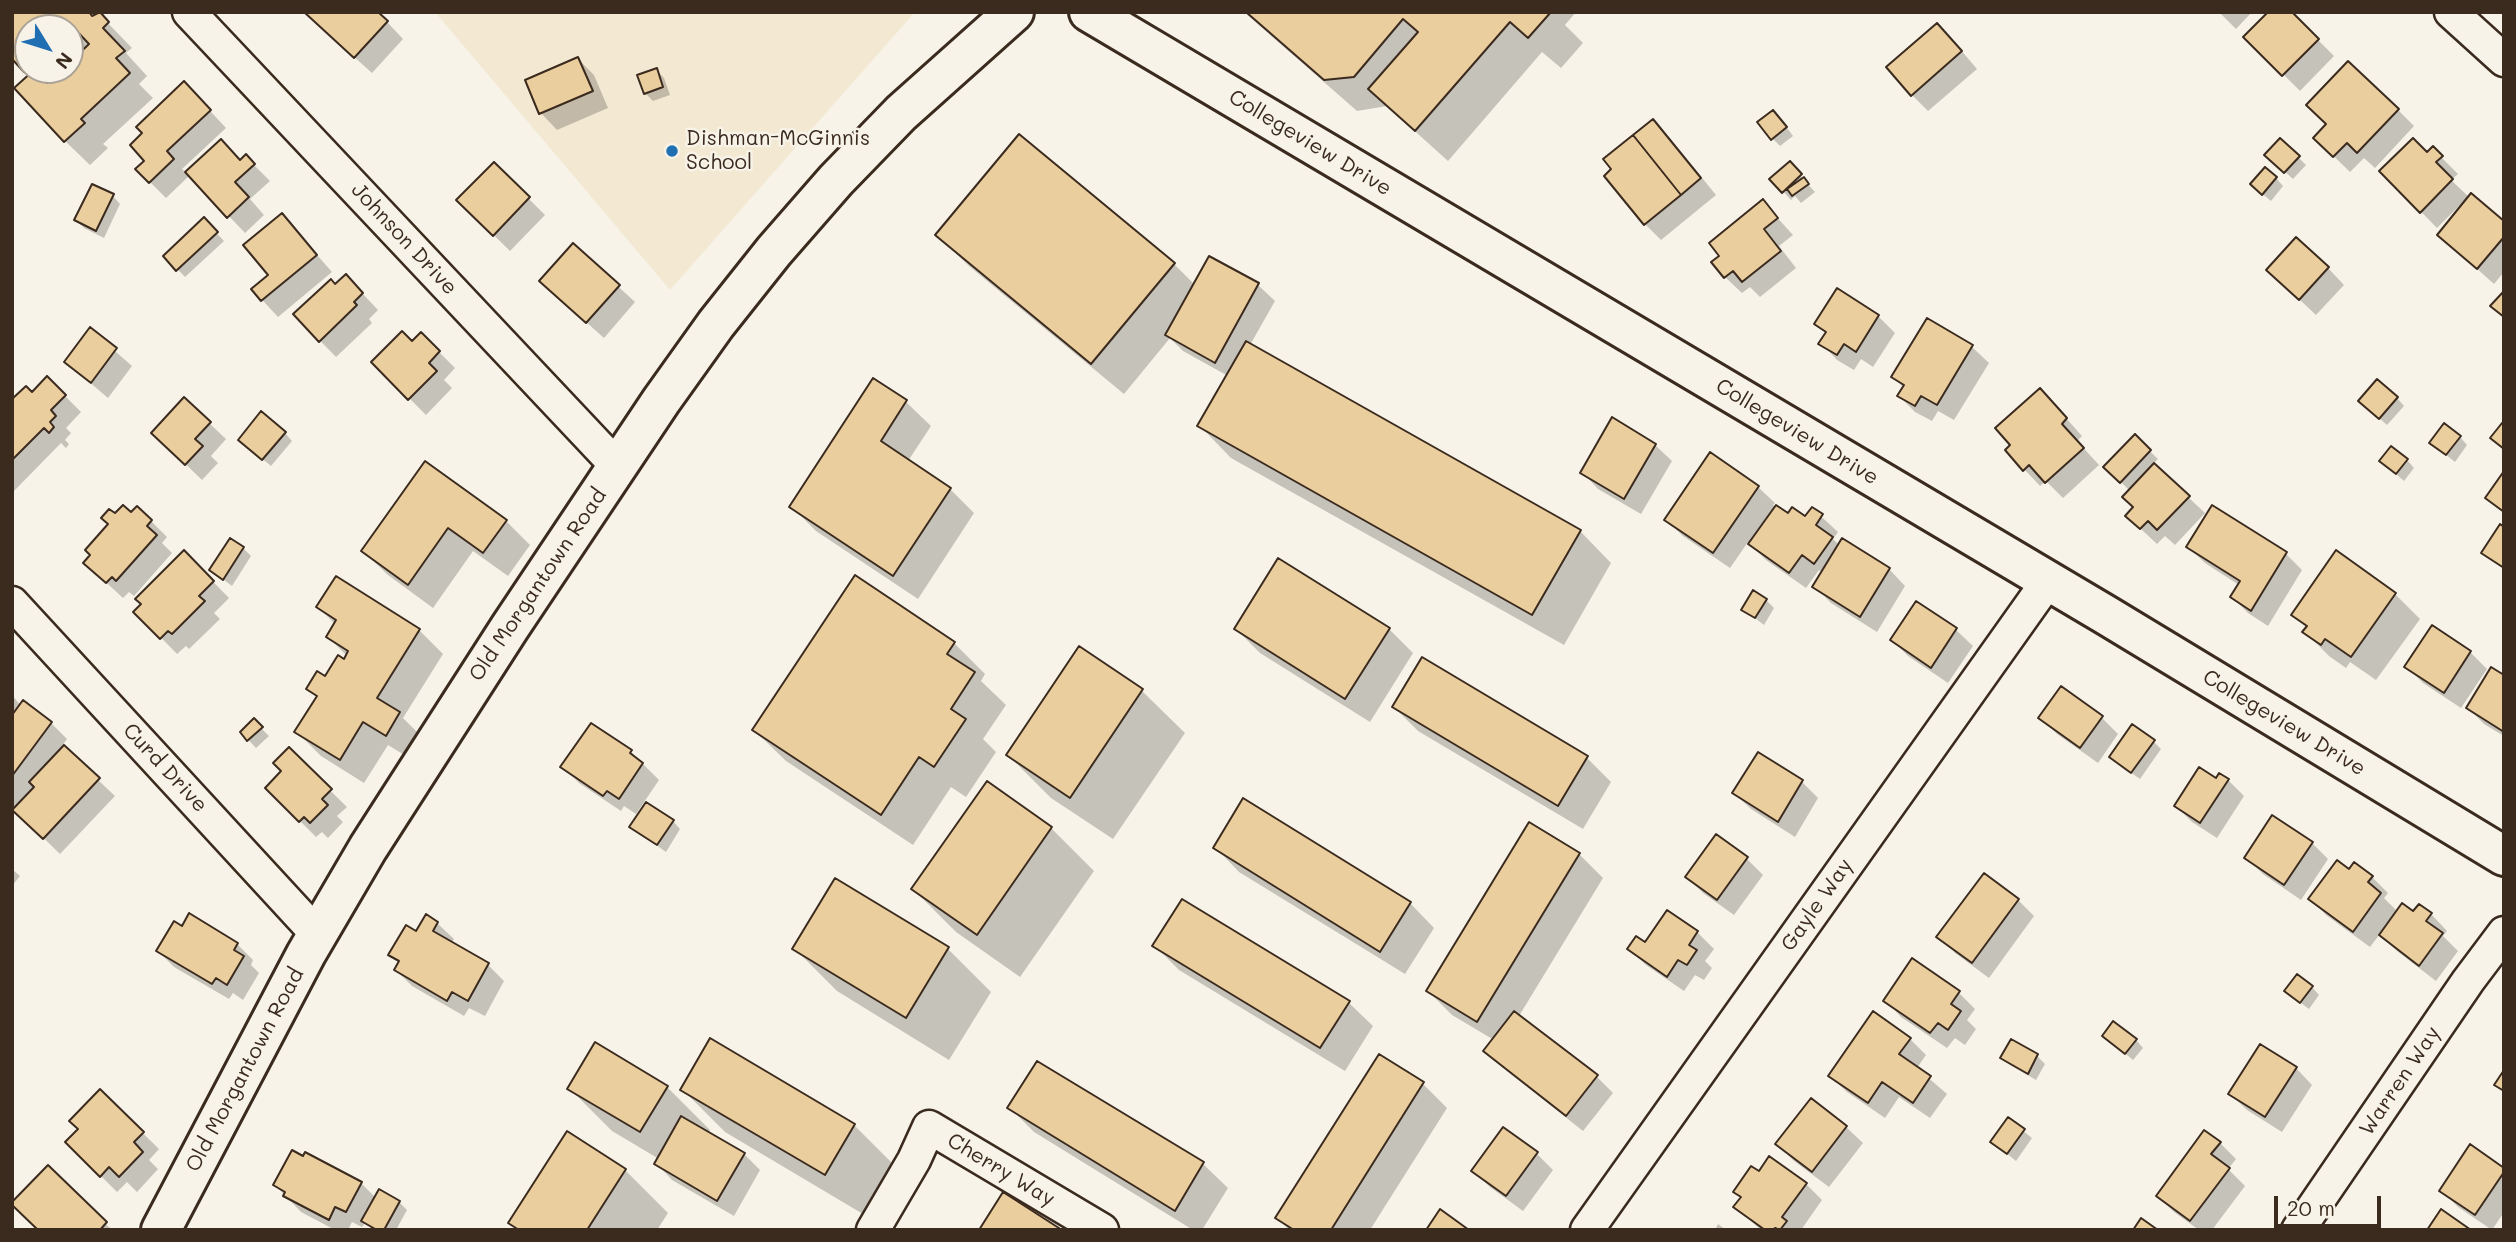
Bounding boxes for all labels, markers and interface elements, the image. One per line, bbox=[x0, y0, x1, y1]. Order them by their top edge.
north arrow bbox=[14, 14, 84, 84]
text: N bbox=[50, 48, 79, 74]
street label: Collegeview Drive bbox=[1224, 85, 1396, 201]
place label: Dishman-McGinnis School bbox=[686, 126, 870, 176]
marker: Dishman-McGinnis School bbox=[664, 143, 680, 159]
street label: Johnson Drive bbox=[346, 178, 462, 300]
street label: Collegeview Drive bbox=[1711, 374, 1883, 490]
street label: Old Morgantown Road bbox=[464, 484, 612, 686]
street label: Collegeview Drive bbox=[2198, 665, 2370, 781]
street label: Curd Drive bbox=[117, 718, 213, 818]
street label: Gayle Way bbox=[1776, 854, 1858, 956]
street label: Old Morgantown Road bbox=[181, 964, 309, 1176]
street label: Warren Way bbox=[2354, 1022, 2446, 1140]
street label: Cherry Way bbox=[943, 1128, 1059, 1212]
scale bar bbox=[2278, 1182, 2385, 1226]
text: 20 m bbox=[2287, 1194, 2335, 1221]

